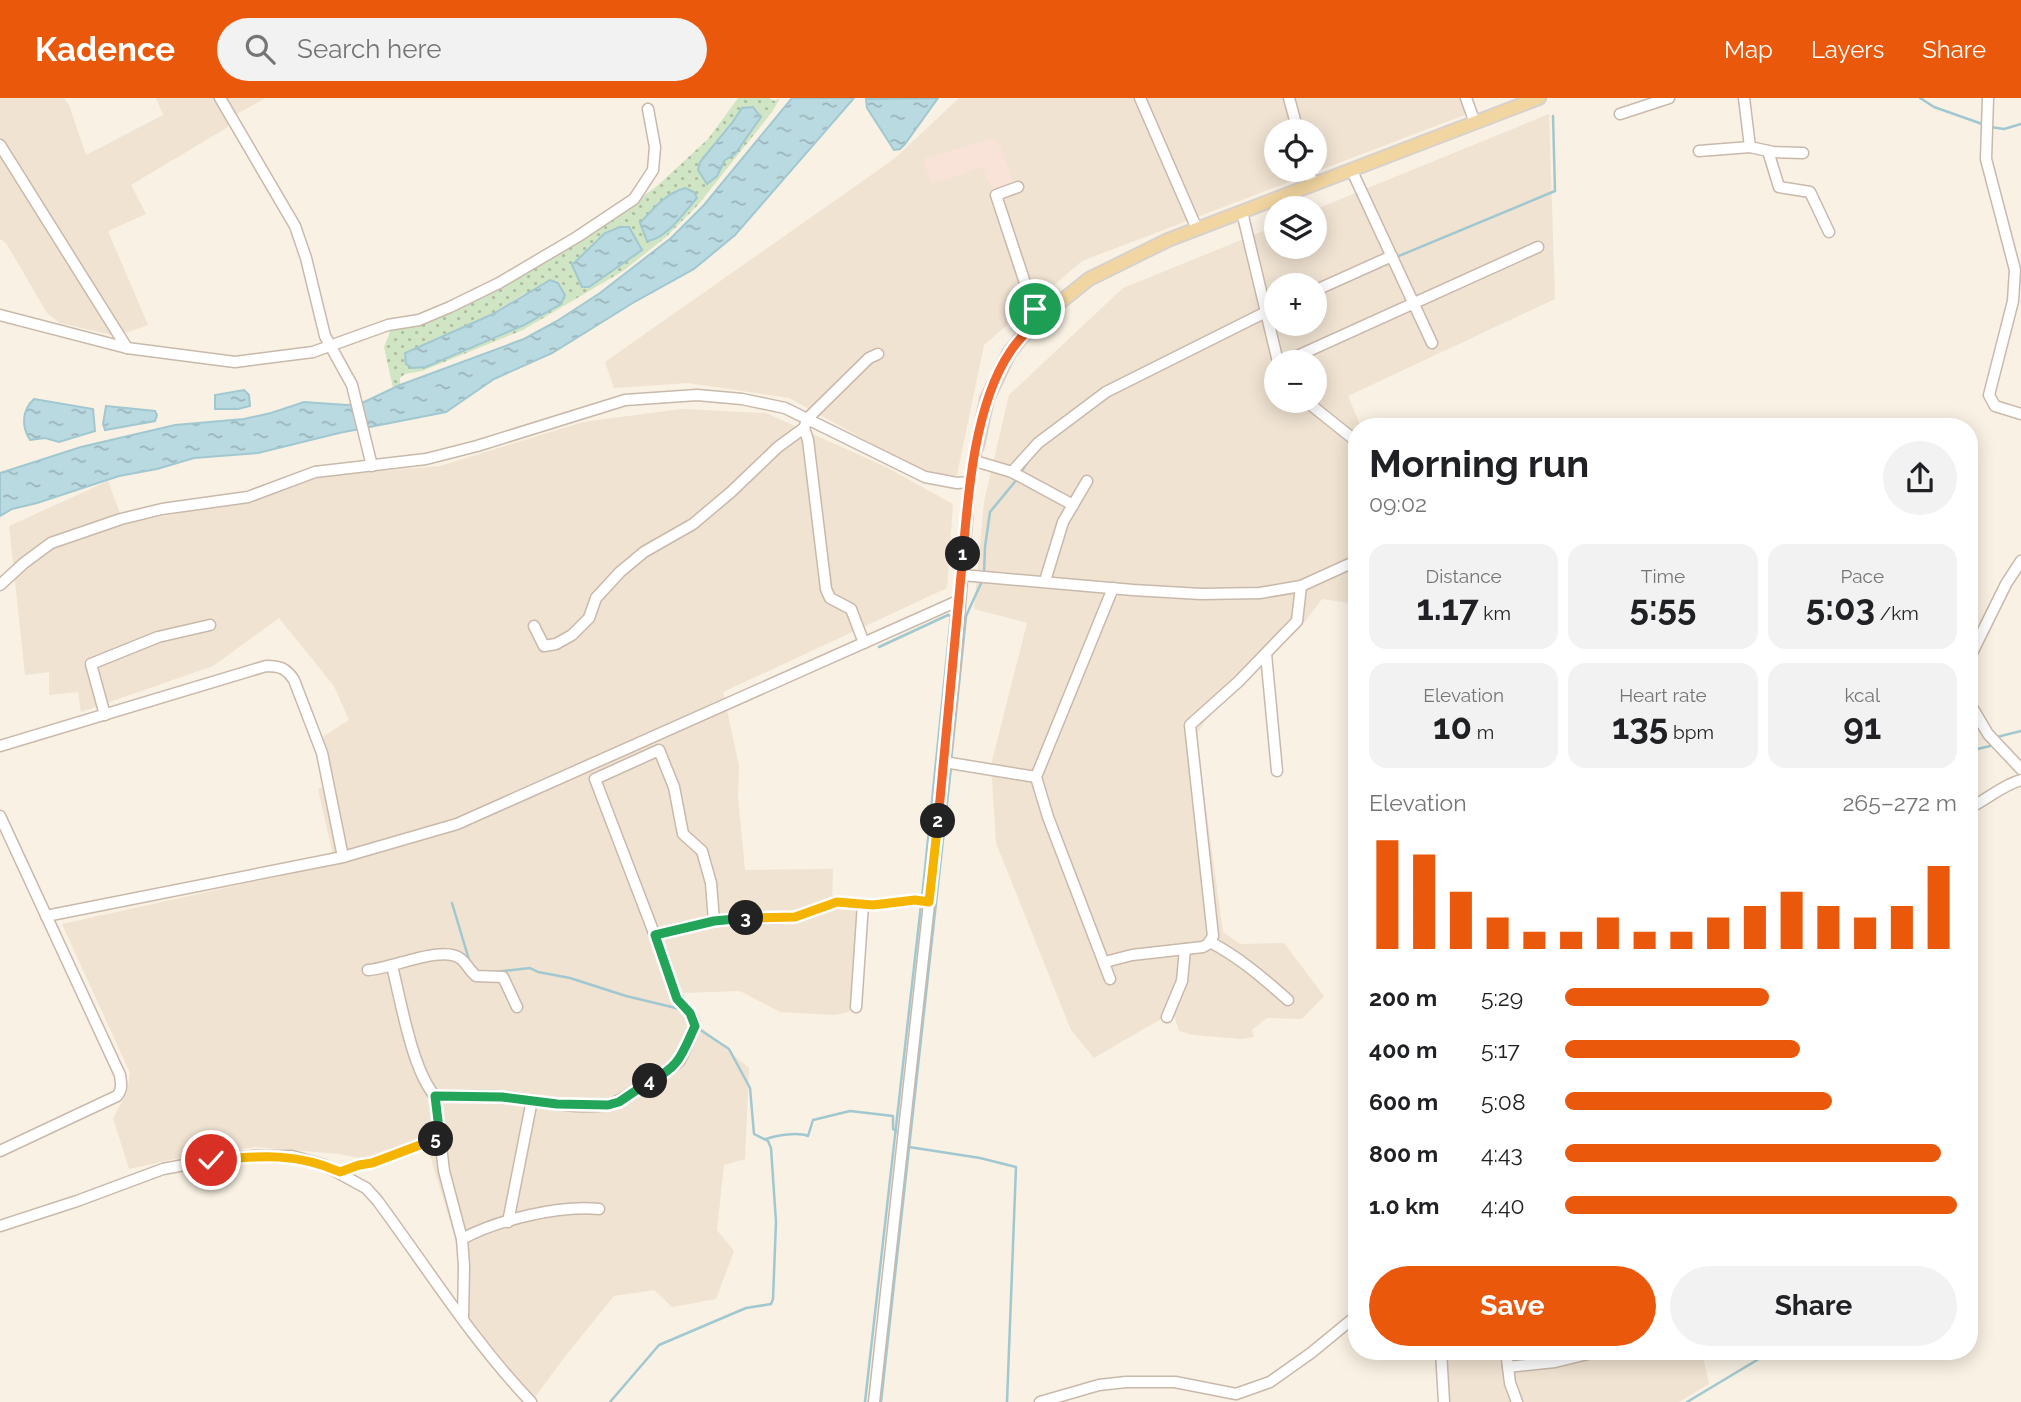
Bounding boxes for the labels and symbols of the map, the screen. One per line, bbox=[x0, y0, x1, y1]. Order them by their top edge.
pin bbox=[1005, 279, 1065, 339]
pin: 1 bbox=[946, 536, 981, 572]
pin: 2 bbox=[920, 804, 956, 838]
pin: 3 bbox=[728, 900, 764, 936]
pin: 4 bbox=[632, 1063, 668, 1098]
pin: 5 bbox=[418, 1122, 453, 1156]
pin bbox=[181, 1130, 241, 1190]

